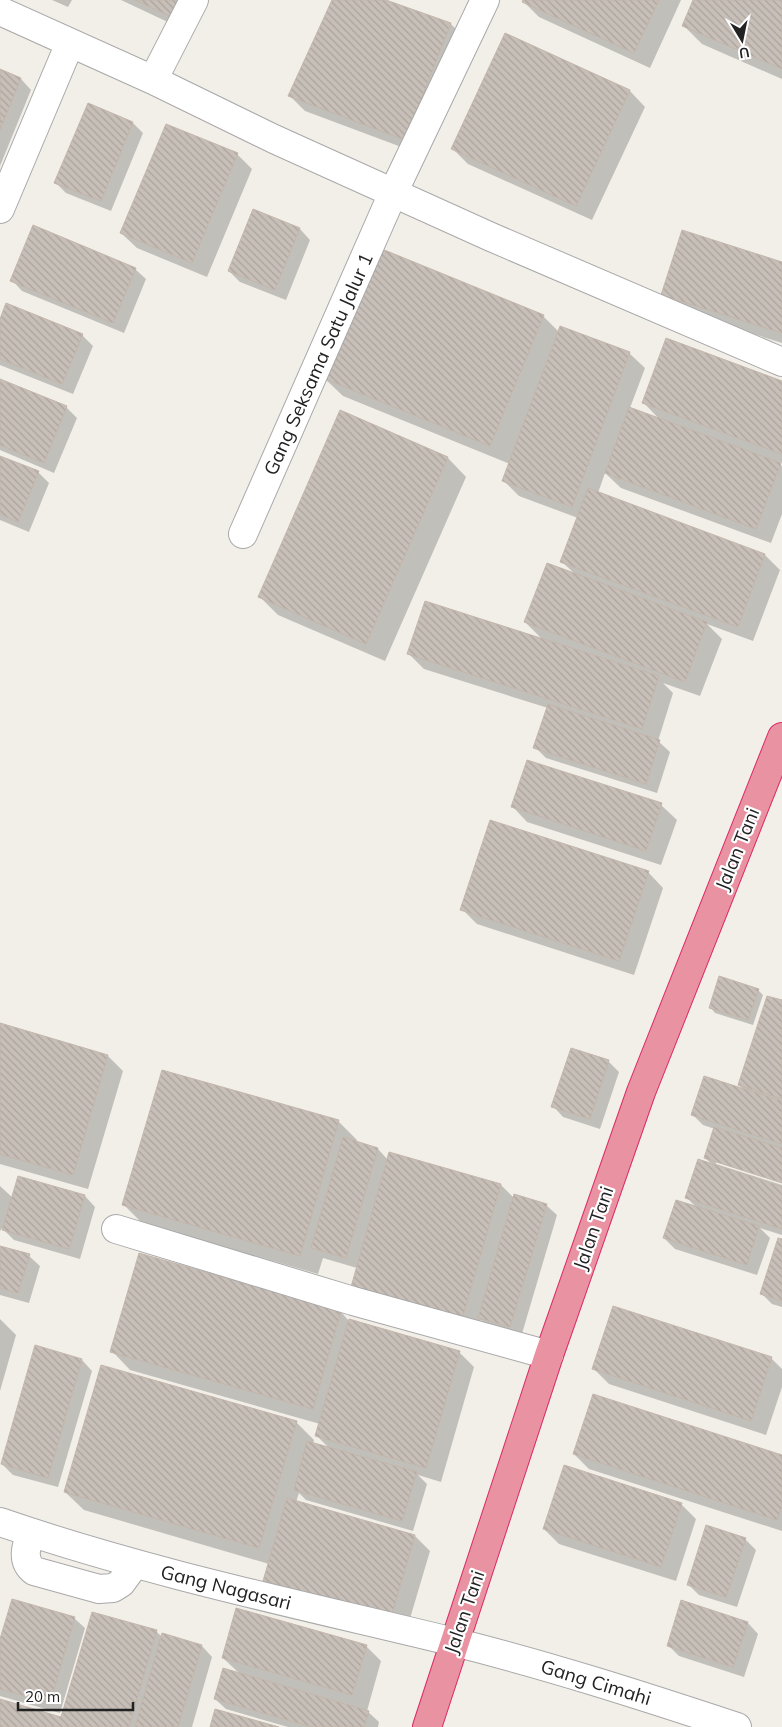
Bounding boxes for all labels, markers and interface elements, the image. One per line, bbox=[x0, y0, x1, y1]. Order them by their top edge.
north arrow bbox=[717, 15, 767, 65]
text: U bbox=[738, 43, 751, 63]
street label: Gang Seksama Satu Jalur 1 bbox=[258, 249, 378, 479]
street label: Jalan Tani bbox=[710, 804, 764, 894]
street label: Jalan Tani bbox=[568, 1183, 618, 1273]
street label: Gang Nagasari bbox=[158, 1559, 294, 1615]
street label: Jalan Tani bbox=[439, 1567, 489, 1657]
street label: Gang Cimahi bbox=[538, 1654, 654, 1710]
scale bar bbox=[18, 1680, 132, 1712]
text: 20 m bbox=[25, 1687, 60, 1706]

